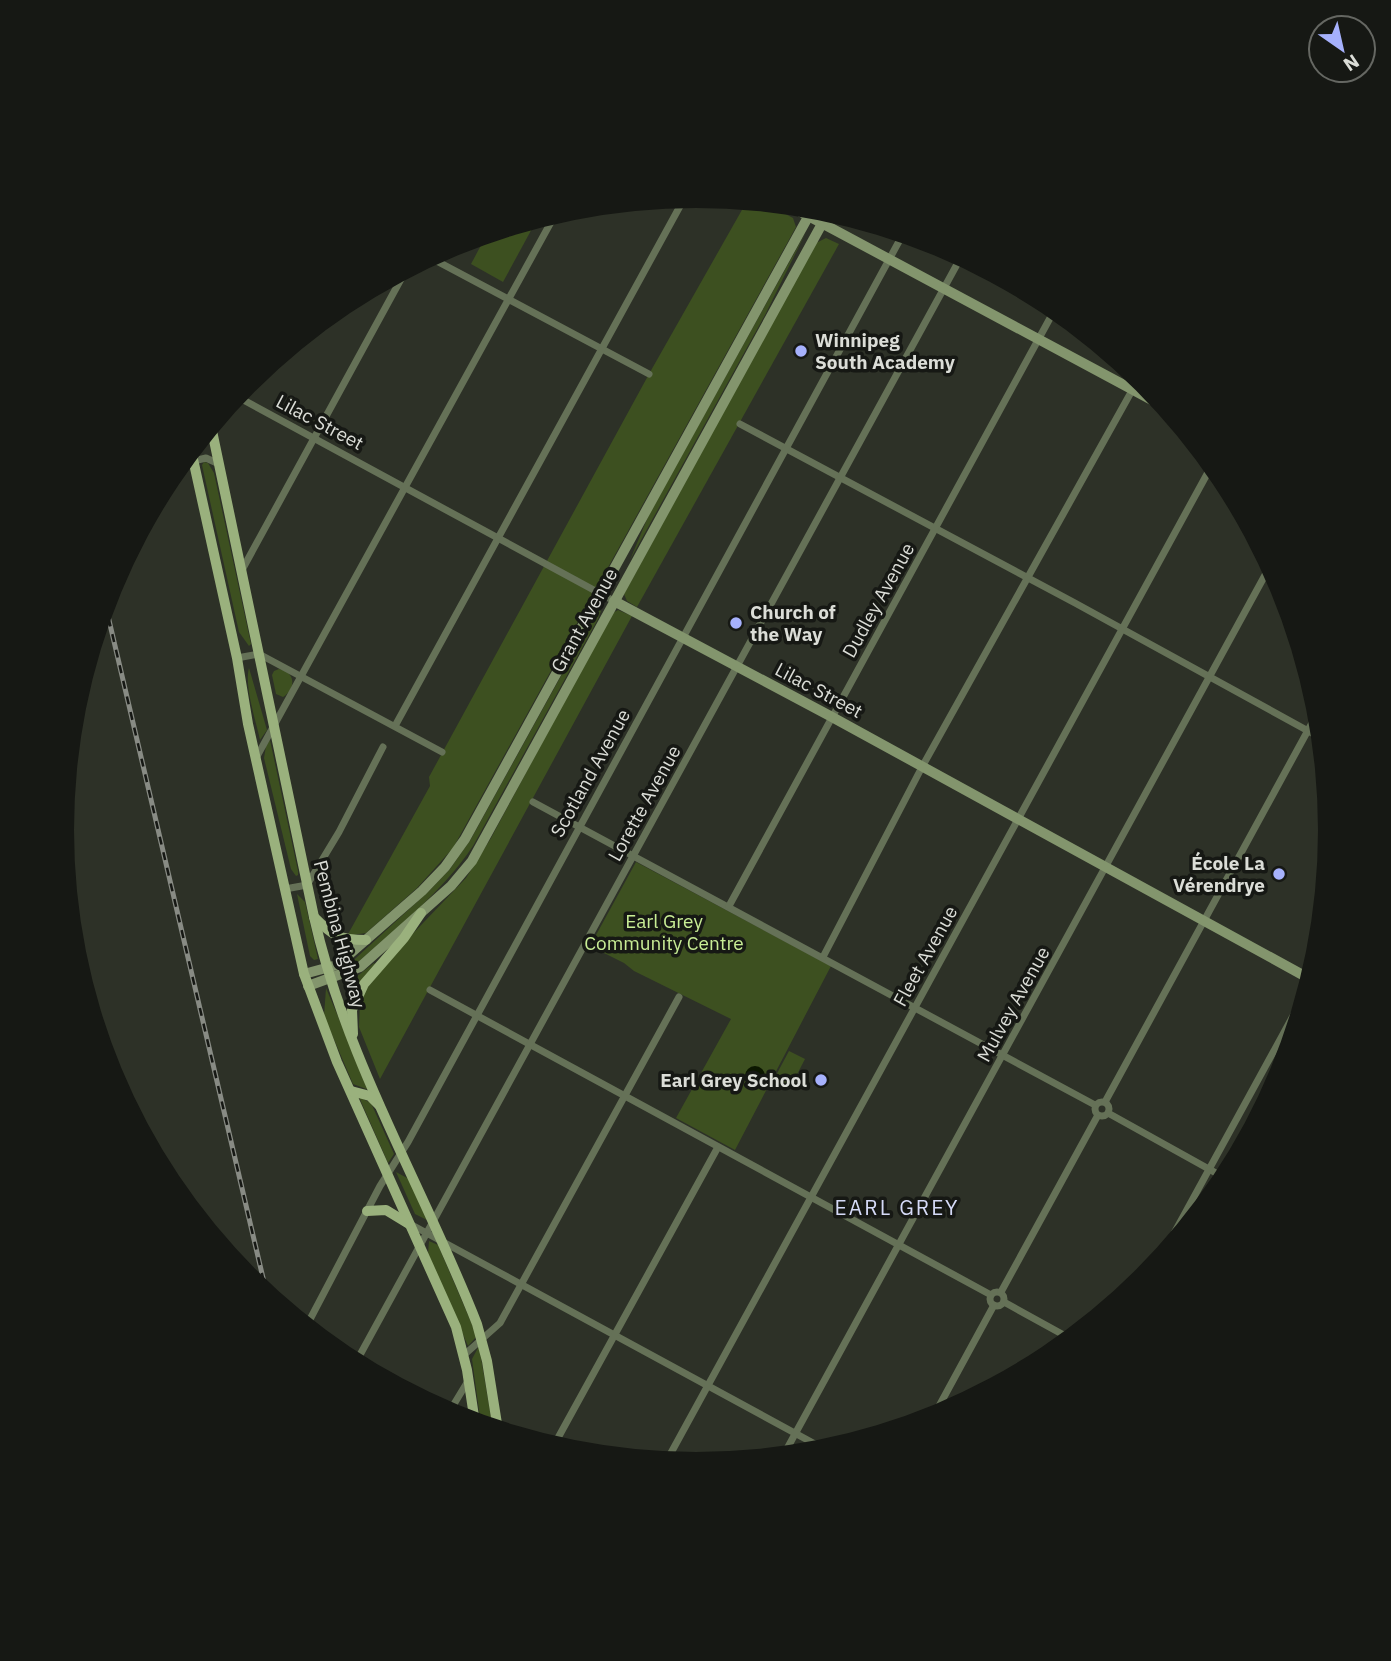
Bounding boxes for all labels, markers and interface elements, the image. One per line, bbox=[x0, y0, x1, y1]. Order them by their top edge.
north arrow bbox=[1307, 14, 1377, 84]
text: N bbox=[1339, 49, 1364, 77]
place label: Winnipeg South Academy bbox=[815, 328, 956, 374]
marker: Winnipeg South Academy bbox=[793, 343, 809, 359]
street label: Lilac Street bbox=[272, 389, 368, 455]
street label: Dudley Avenue bbox=[837, 538, 919, 662]
street label: Grant Avenue bbox=[545, 564, 623, 676]
place label: Church of the Way bbox=[750, 600, 836, 646]
marker: Church of the Way bbox=[728, 615, 744, 631]
street label: Lilac Street bbox=[771, 657, 867, 723]
street label: Scotland Avenue bbox=[545, 705, 635, 841]
street label: Lorette Avenue bbox=[602, 741, 686, 865]
place label: École La Vérendrye bbox=[1173, 851, 1265, 897]
street label: Pembina Highway bbox=[309, 857, 371, 1011]
marker: École La Vérendrye bbox=[1271, 866, 1287, 882]
street label: Fleet Avenue bbox=[888, 902, 962, 1010]
park label: Earl Grey Community Centre bbox=[584, 909, 744, 955]
street label: Mulvey Avenue bbox=[971, 942, 1055, 1066]
place label: Earl Grey School bbox=[660, 1068, 807, 1092]
marker: Earl Grey School bbox=[813, 1072, 829, 1088]
district label: EARL GREY bbox=[835, 1193, 959, 1221]

